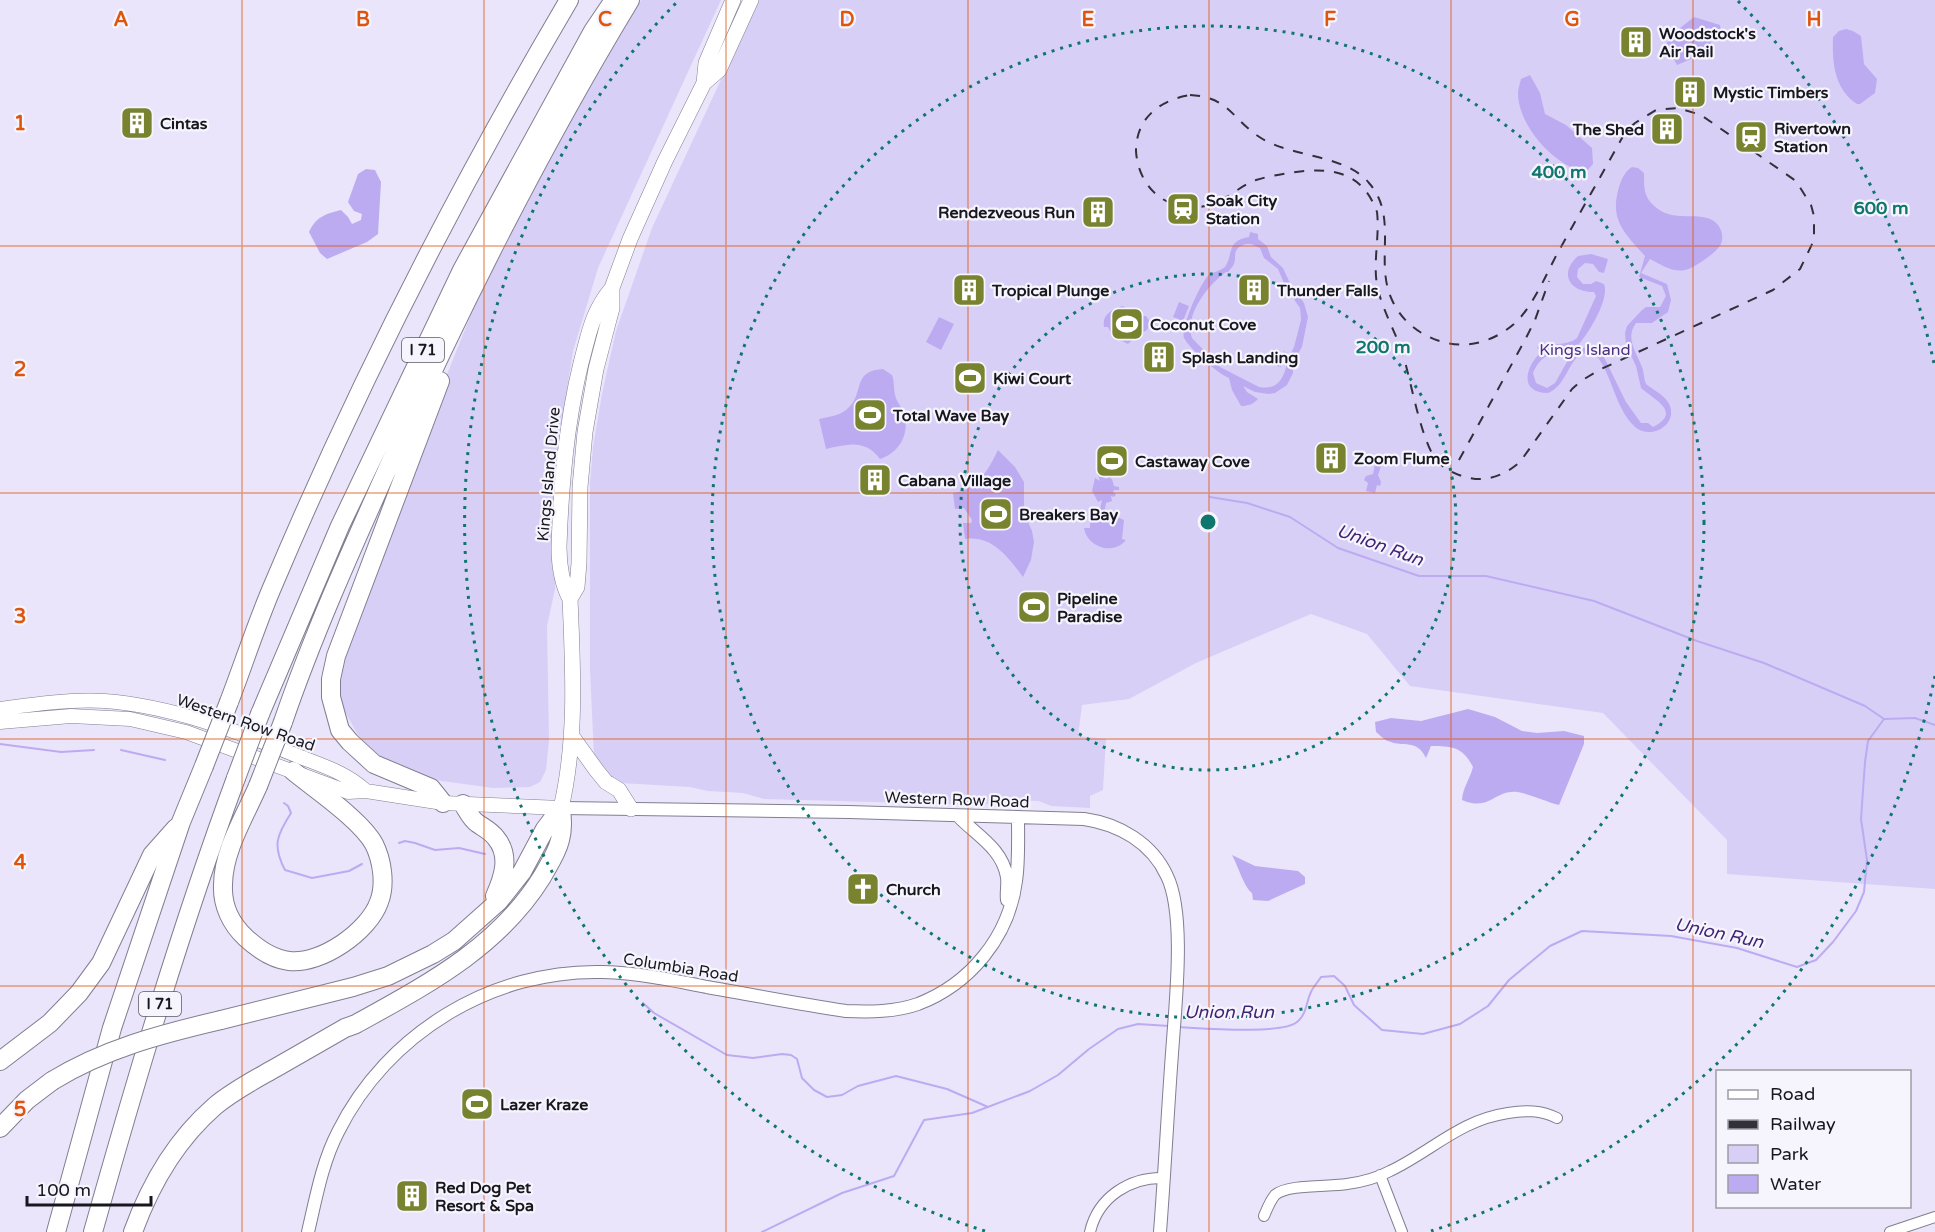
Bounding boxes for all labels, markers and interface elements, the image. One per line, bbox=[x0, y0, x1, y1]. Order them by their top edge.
text: A bbox=[114, 8, 129, 32]
text: B bbox=[356, 8, 370, 32]
text: C bbox=[598, 8, 612, 32]
text: D bbox=[839, 8, 855, 32]
text: E bbox=[1082, 8, 1095, 32]
text: F bbox=[1324, 8, 1336, 32]
text: G bbox=[1564, 8, 1580, 32]
text: H bbox=[1806, 8, 1822, 32]
building icon: Woodstock's Air Rail bbox=[1618, 24, 1654, 60]
place label: Woodstock's Air Rail bbox=[1659, 24, 1756, 62]
building icon: Mystic Timbers bbox=[1672, 74, 1708, 110]
place label: Mystic Timbers bbox=[1713, 83, 1829, 103]
building icon: Cintas bbox=[119, 105, 155, 141]
building icon: The Shed bbox=[1649, 111, 1685, 147]
text: 1 bbox=[14, 112, 26, 136]
place label: Cintas bbox=[160, 114, 208, 134]
station icon: Rivertown Station bbox=[1733, 119, 1769, 155]
place label: Rivertown Station bbox=[1774, 119, 1851, 157]
place label: The Shed bbox=[1572, 120, 1644, 140]
text: 400 m bbox=[1531, 161, 1587, 183]
station icon: Soak City Station bbox=[1165, 191, 1201, 227]
place label: Soak City Station bbox=[1206, 191, 1278, 229]
building icon: Rendezveous Run bbox=[1080, 194, 1116, 230]
text: 600 m bbox=[1853, 197, 1909, 219]
place label: Rendezveous Run bbox=[938, 203, 1075, 223]
building icon: Tropical Plunge bbox=[951, 272, 987, 308]
building icon: Thunder Falls bbox=[1236, 272, 1272, 308]
place label: Tropical Plunge bbox=[991, 281, 1109, 301]
place label: Thunder Falls bbox=[1276, 281, 1379, 301]
sports icon: Coconut Cove bbox=[1109, 306, 1145, 342]
place label: Coconut Cove bbox=[1150, 315, 1256, 335]
text: 200 m bbox=[1355, 336, 1411, 358]
road number: I 71 bbox=[402, 338, 444, 362]
building icon: Splash Landing bbox=[1141, 339, 1177, 375]
park label: Kings Island bbox=[1539, 340, 1631, 360]
place label: Splash Landing bbox=[1182, 348, 1298, 368]
text: 2 bbox=[14, 358, 26, 382]
sports icon: Kiwi Court bbox=[952, 360, 988, 396]
place label: Kiwi Court bbox=[993, 369, 1072, 389]
sports icon: Total Wave Bay bbox=[852, 397, 888, 433]
street label: Kings Island Drive bbox=[533, 406, 565, 542]
place label: Total Wave Bay bbox=[892, 406, 1010, 426]
building icon: Zoom Flume bbox=[1313, 440, 1349, 476]
sports icon: Castaway Cove bbox=[1094, 443, 1130, 479]
place label: Zoom Flume bbox=[1354, 449, 1450, 469]
place label: Castaway Cove bbox=[1135, 452, 1250, 472]
building icon: Cabana Village bbox=[857, 462, 893, 498]
place label: Cabana Village bbox=[898, 471, 1011, 491]
sports icon: Breakers Bay bbox=[978, 496, 1014, 532]
place label: Breakers Bay bbox=[1019, 505, 1118, 525]
centre of rings bbox=[1198, 512, 1218, 532]
water label: Union Run bbox=[1334, 519, 1427, 571]
sports icon: Pipeline Paradise bbox=[1016, 589, 1052, 625]
place label: Pipeline Paradise bbox=[1057, 589, 1122, 627]
text: 3 bbox=[14, 605, 26, 629]
street label: Western Row Road bbox=[174, 690, 318, 756]
street label: Western Row Road bbox=[884, 787, 1030, 813]
text: 4 bbox=[14, 851, 27, 875]
church icon: Church bbox=[845, 871, 881, 907]
place label: Church bbox=[886, 880, 941, 900]
water label: Union Run bbox=[1673, 913, 1766, 953]
street label: Columbia Road bbox=[622, 949, 740, 987]
road number: I 71 bbox=[139, 992, 181, 1016]
water label: Union Run bbox=[1184, 1001, 1275, 1023]
legend bbox=[1716, 1070, 1911, 1208]
text: Road bbox=[1770, 1083, 1815, 1105]
sports icon: Lazer Kraze bbox=[459, 1086, 495, 1122]
place label: Lazer Kraze bbox=[500, 1095, 588, 1115]
text: 5 bbox=[14, 1098, 26, 1122]
text: Railway bbox=[1770, 1113, 1836, 1135]
text: Park bbox=[1770, 1143, 1809, 1165]
scale bar bbox=[27, 1169, 152, 1207]
text: Water bbox=[1770, 1173, 1821, 1195]
building icon: Red Dog Pet Resort & Spa bbox=[394, 1178, 430, 1214]
place label: Red Dog Pet Resort & Spa bbox=[435, 1178, 534, 1216]
text: 100 m bbox=[36, 1179, 91, 1201]

